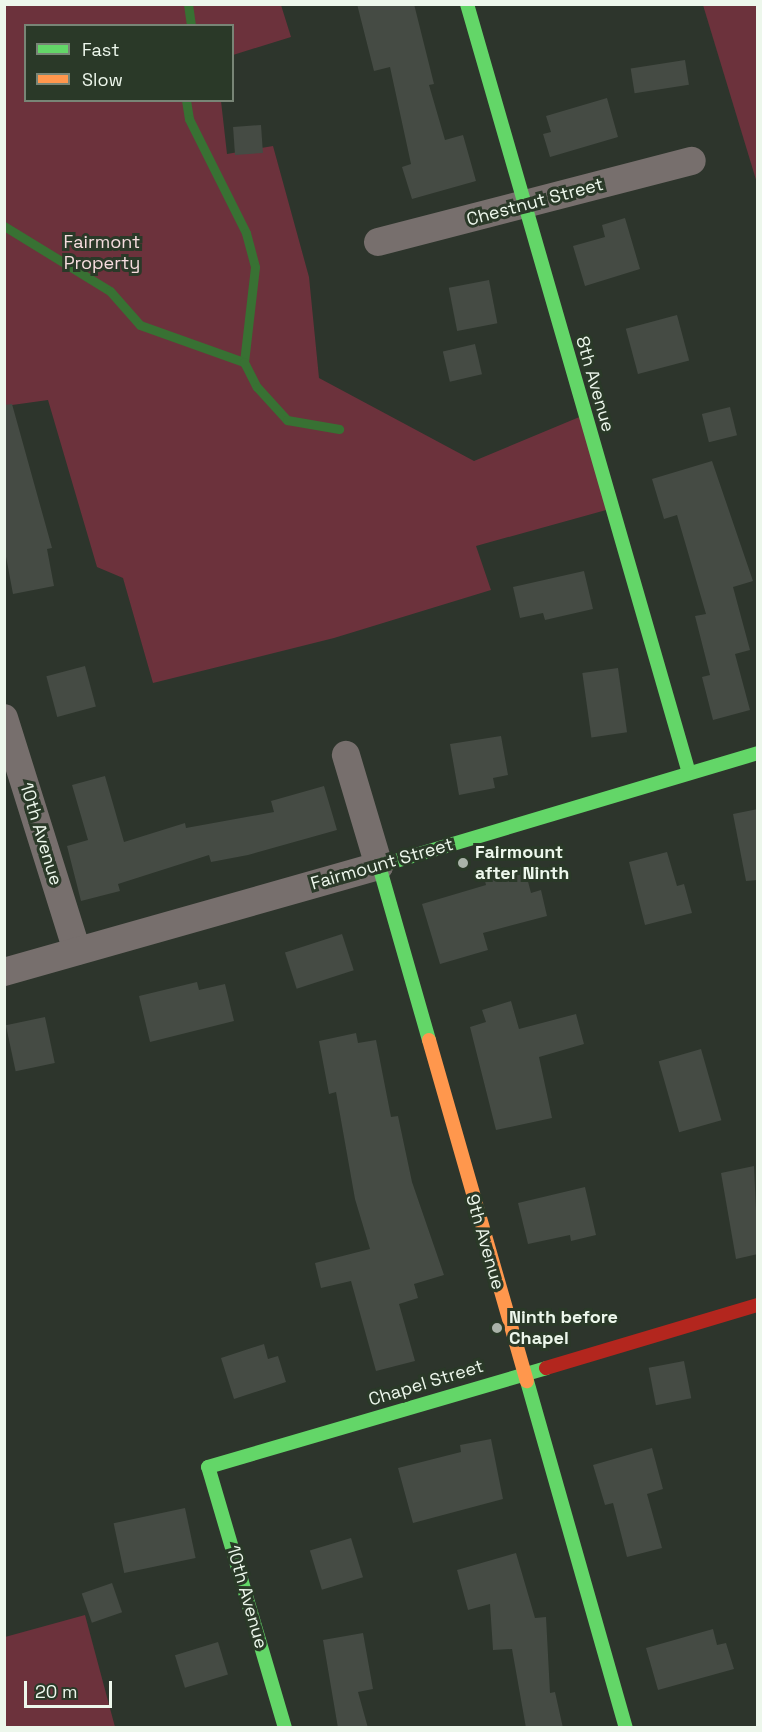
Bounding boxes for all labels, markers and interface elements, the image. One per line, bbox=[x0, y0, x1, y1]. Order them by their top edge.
legend bbox=[24, 24, 234, 102]
text: Fast bbox=[82, 38, 119, 61]
text: Slow bbox=[82, 68, 123, 91]
street label: Chestnut Street bbox=[464, 173, 606, 231]
park label: Fairmont Property bbox=[64, 232, 140, 274]
street label: 8th Avenue bbox=[571, 334, 619, 434]
street label: 10th Avenue bbox=[15, 780, 67, 888]
street label: Fairmount Street bbox=[308, 833, 456, 895]
place label: Fairmount after Ninth bbox=[475, 842, 569, 884]
marker: Fairmount after Ninth bbox=[456, 856, 470, 870]
street label: 9th Avenue bbox=[461, 1192, 509, 1292]
place label: Ninth before Chapel bbox=[509, 1307, 618, 1350]
marker: Ninth before Chapel bbox=[490, 1321, 504, 1335]
street label: Chapel Street bbox=[366, 1355, 486, 1411]
street label: 10th Avenue bbox=[222, 1543, 272, 1651]
scale bar bbox=[27, 1669, 116, 1707]
text: 20 m bbox=[35, 1680, 78, 1703]

